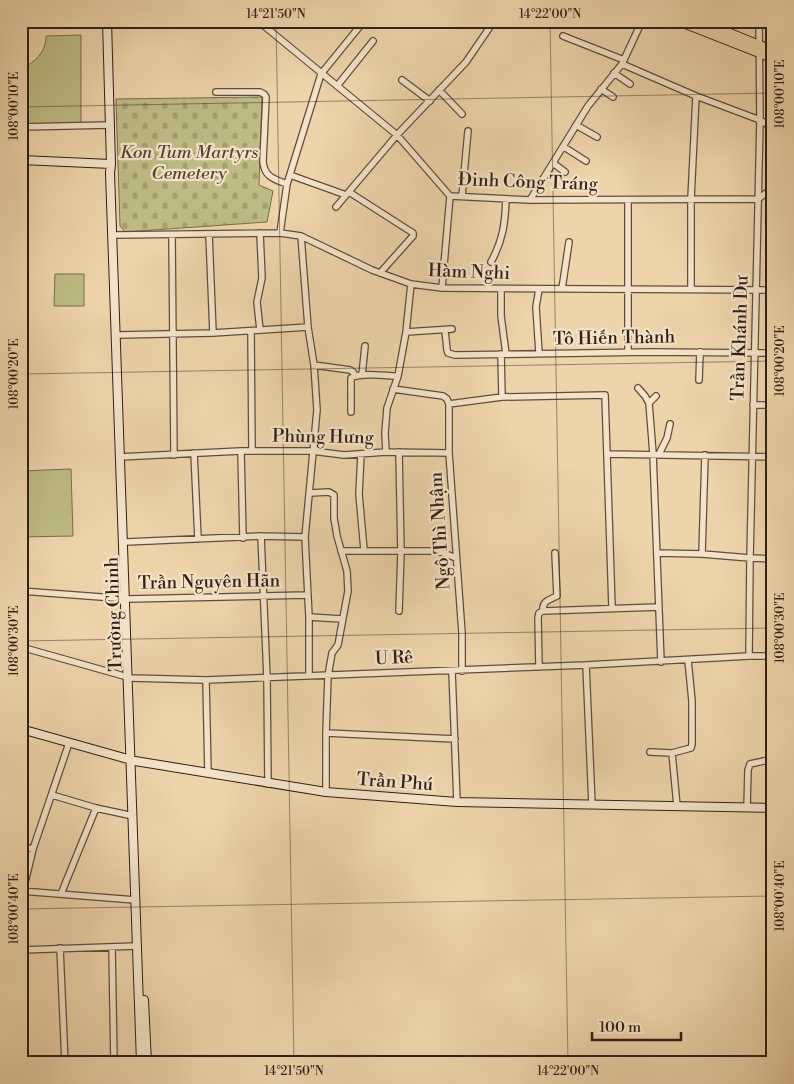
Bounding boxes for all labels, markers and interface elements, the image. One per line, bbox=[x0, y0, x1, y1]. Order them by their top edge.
text: 14°21'50"N bbox=[246, 7, 306, 22]
text: 14°22'00"N bbox=[519, 7, 581, 22]
text: 108°00'10"E bbox=[773, 60, 788, 128]
text: 108°00'10"E bbox=[7, 72, 22, 140]
park label: Kon Tum Martyrs Cemetery bbox=[120, 141, 258, 185]
street label: Đinh Công Tráng bbox=[458, 168, 599, 196]
street label: Hàm Nghi bbox=[427, 259, 511, 285]
street label: Trần Khánh Dư bbox=[726, 274, 754, 401]
street label: Tô Hiến Thành bbox=[553, 325, 676, 351]
text: 108°00'20"E bbox=[773, 326, 788, 396]
text: 108°00'20"E bbox=[7, 339, 22, 409]
street label: Phùng Hưng bbox=[272, 425, 375, 449]
street label: Ngô Thì Nhậm bbox=[424, 471, 456, 591]
street label: Trường Chinh bbox=[100, 556, 127, 672]
street label: Trần Nguyên Hãn bbox=[138, 569, 281, 595]
text: 108°00'30"E bbox=[773, 593, 788, 663]
text: 108°00'30"E bbox=[7, 606, 22, 676]
street label: U Rê bbox=[374, 646, 414, 670]
street label: Trần Phú bbox=[356, 768, 435, 796]
text: 108°00'40"E bbox=[773, 860, 788, 932]
text: 108°00'40"E bbox=[7, 873, 22, 945]
scale bar bbox=[592, 1009, 680, 1041]
text: 100 m bbox=[599, 1018, 641, 1037]
text: 14°21'50"N bbox=[264, 1064, 324, 1079]
text: 14°22'00"N bbox=[537, 1064, 599, 1079]

